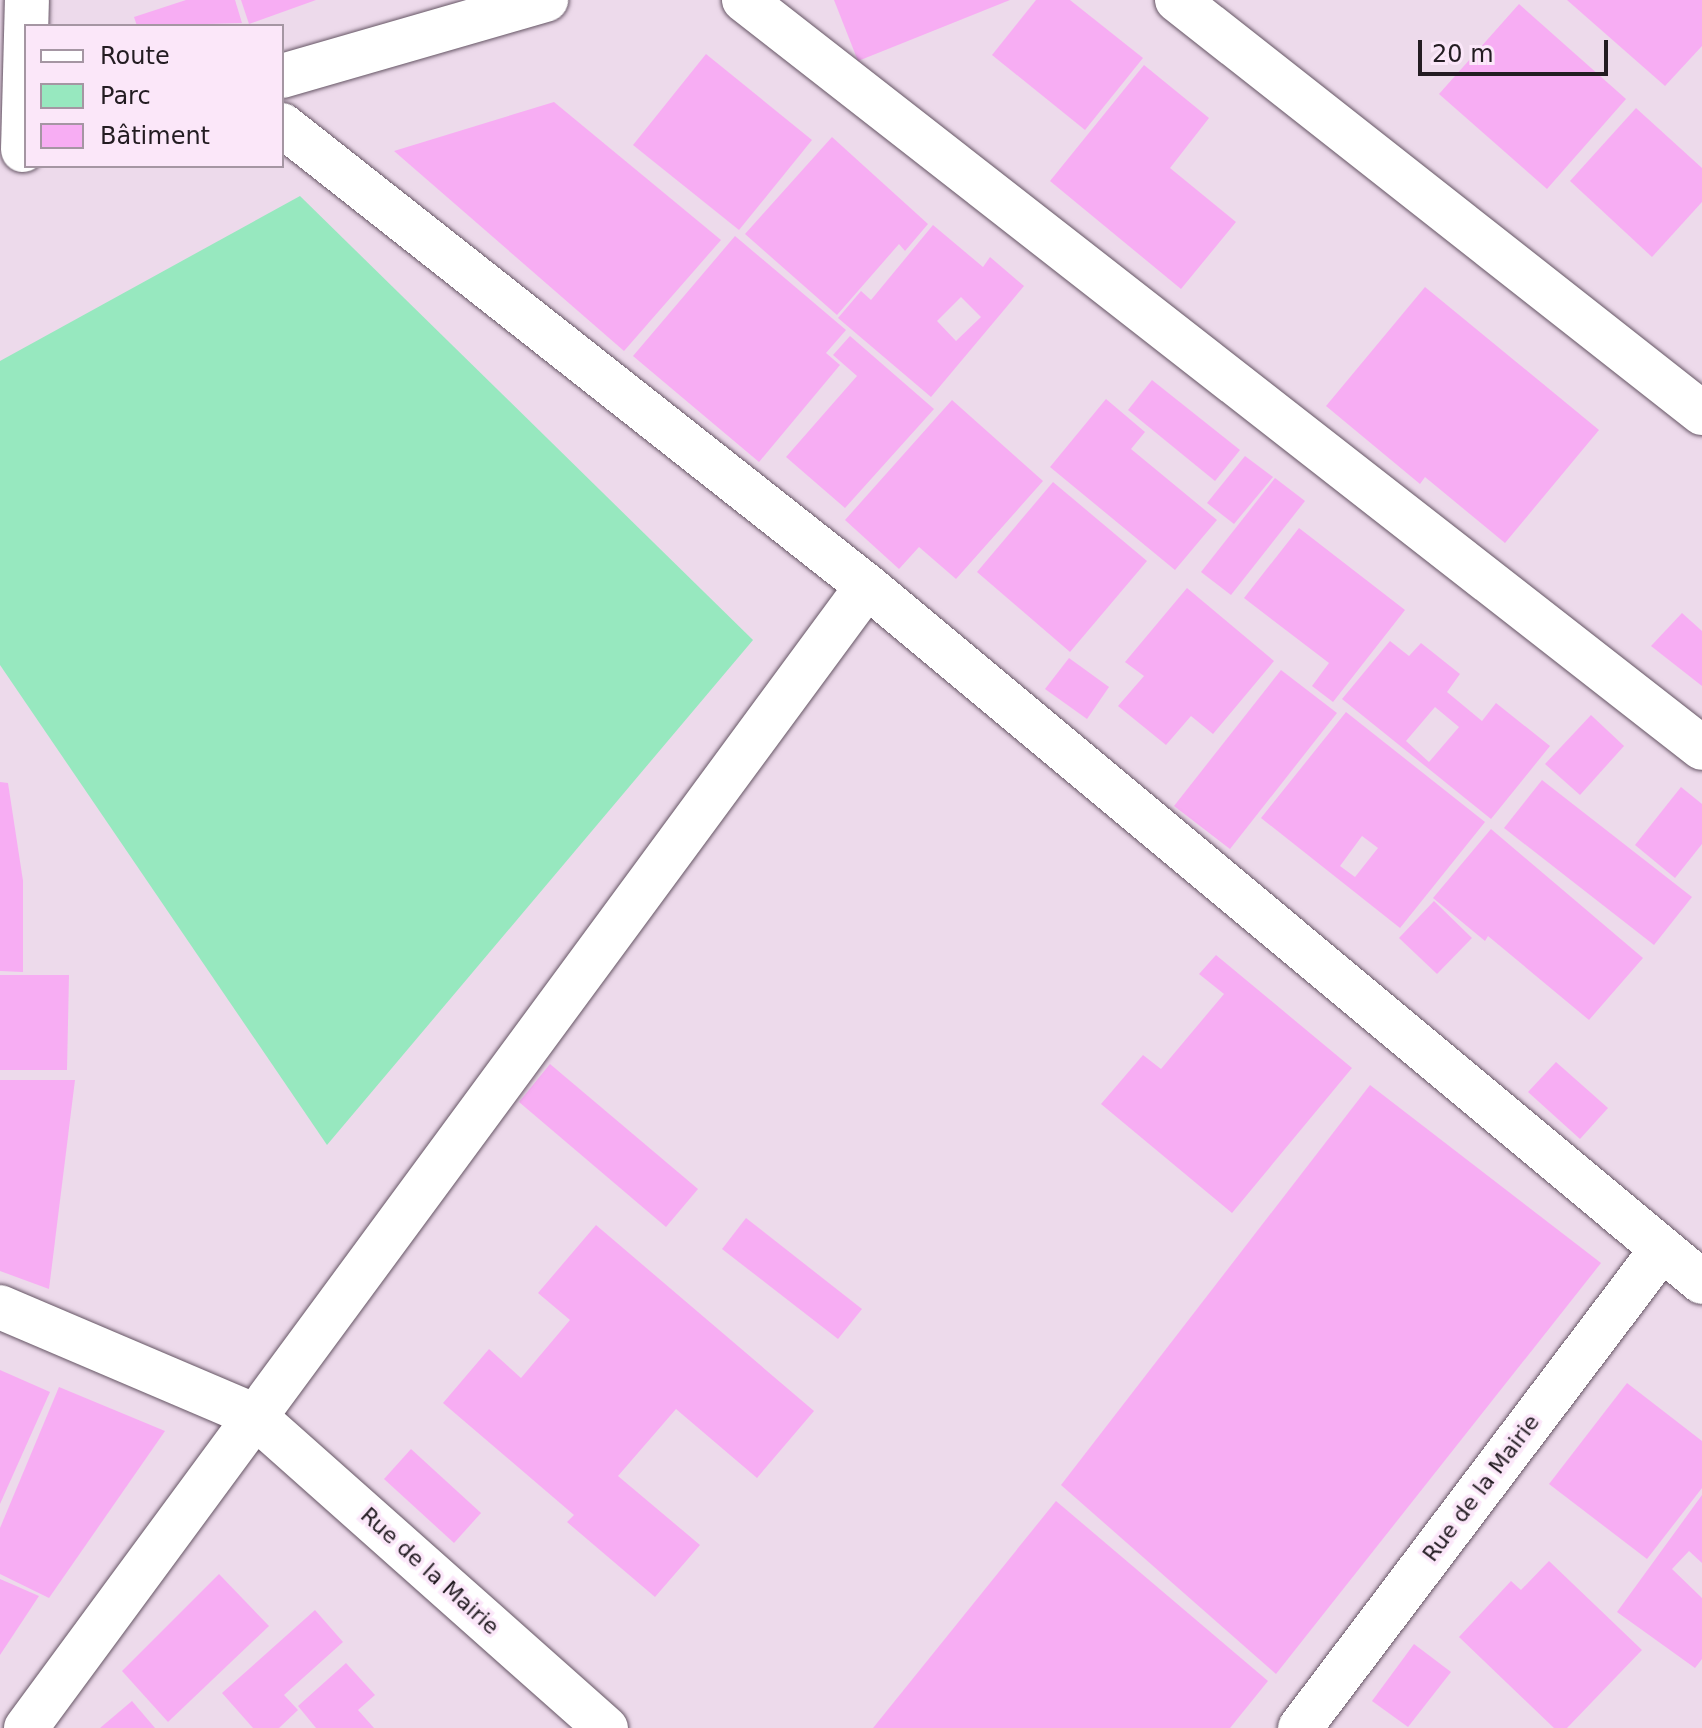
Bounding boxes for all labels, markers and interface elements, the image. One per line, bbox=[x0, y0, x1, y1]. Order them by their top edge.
legend bbox=[24, 24, 284, 168]
scale bar bbox=[1422, 24, 1612, 74]
text: 20 m bbox=[1432, 40, 1494, 68]
text: Route bbox=[100, 42, 170, 70]
text: Parc bbox=[100, 82, 151, 110]
text: Bâtiment bbox=[100, 122, 210, 150]
street label: Rue de la Mairie bbox=[1417, 1409, 1545, 1567]
street label: Rue de la Mairie bbox=[355, 1502, 505, 1640]

